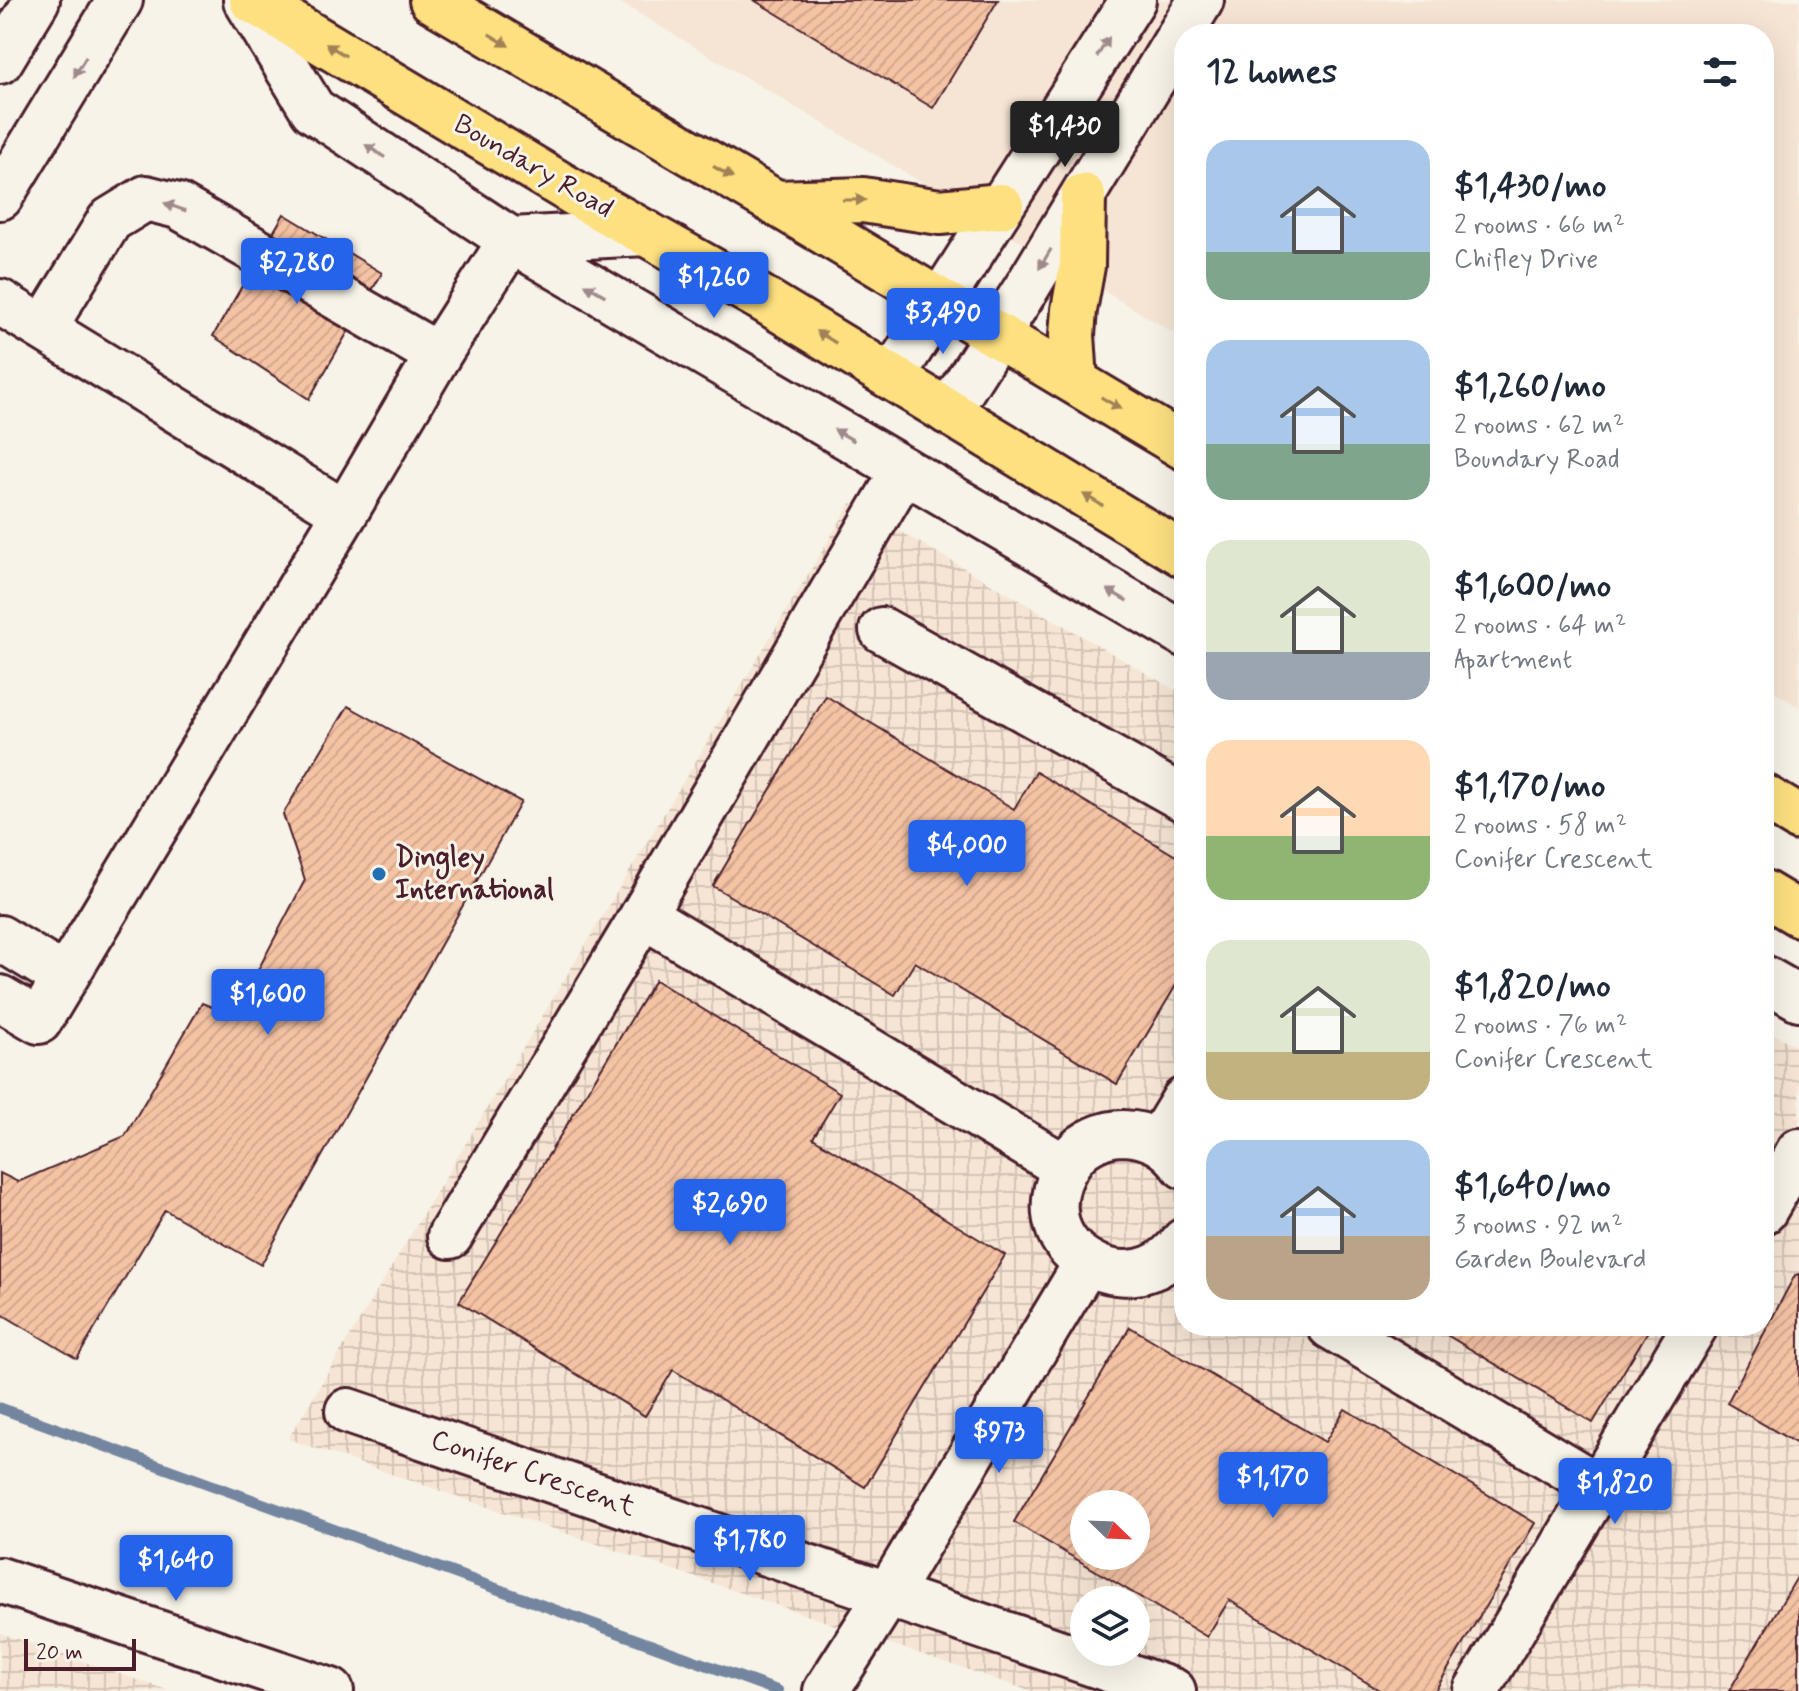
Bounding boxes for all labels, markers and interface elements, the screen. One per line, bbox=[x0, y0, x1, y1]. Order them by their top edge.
one-way arrow bbox=[488, 33, 510, 47]
one-way arrow bbox=[1095, 36, 1109, 58]
one-way arrow bbox=[325, 43, 347, 57]
text: 12 homes bbox=[1206, 50, 1337, 95]
icon: filters bbox=[1698, 50, 1742, 94]
one-way arrow bbox=[73, 56, 87, 78]
pin: $1,430 bbox=[1000, 101, 1130, 169]
street label: Boundary Road bbox=[446, 106, 620, 228]
text: $1,430 bbox=[1028, 110, 1102, 144]
one-way arrow bbox=[365, 144, 386, 159]
text: $1,430/mo bbox=[1454, 164, 1607, 209]
one-way arrow bbox=[712, 165, 735, 179]
icon: home bbox=[1270, 172, 1366, 268]
one-way arrow bbox=[842, 194, 867, 206]
one-way arrow bbox=[163, 200, 187, 213]
text: 2 rooms · 66 m² bbox=[1454, 209, 1625, 243]
pin: $2,280 bbox=[232, 238, 362, 306]
text: Chifley Drive bbox=[1454, 243, 1598, 277]
text: $2,280 bbox=[259, 247, 335, 281]
one-way arrow bbox=[1037, 248, 1052, 269]
pin: $1,260 bbox=[649, 252, 779, 320]
text: $1,260 bbox=[677, 261, 751, 295]
one-way arrow bbox=[584, 283, 606, 297]
pin: $3,490 bbox=[878, 288, 1008, 356]
text: $3,490 bbox=[905, 297, 981, 331]
one-way arrow bbox=[815, 330, 837, 344]
text: $1,260/mo bbox=[1454, 364, 1606, 409]
icon: home bbox=[1270, 372, 1366, 468]
one-way arrow bbox=[1100, 396, 1122, 410]
text: 2 rooms · 62 m² bbox=[1454, 409, 1624, 443]
one-way arrow bbox=[833, 428, 855, 442]
text: Boundary Road bbox=[1454, 443, 1620, 477]
one-way arrow bbox=[1082, 493, 1104, 507]
text: $1,600/mo bbox=[1454, 564, 1611, 609]
icon: home bbox=[1270, 572, 1366, 668]
one-way arrow bbox=[1106, 588, 1128, 602]
text: 2 rooms · 64 m² bbox=[1454, 609, 1626, 643]
text: Apartment bbox=[1454, 643, 1572, 677]
text: $1,170/mo bbox=[1454, 764, 1606, 809]
icon: home bbox=[1270, 772, 1366, 868]
text: 2 rooms · 58 m² bbox=[1454, 809, 1627, 843]
pin: $4,000 bbox=[902, 820, 1032, 888]
text: $4,000 bbox=[926, 829, 1008, 863]
place label: Dingley International bbox=[395, 840, 554, 909]
text: Conifer Crescent bbox=[1454, 843, 1653, 877]
marker: Dingley International bbox=[370, 865, 388, 883]
text: $1,820/mo bbox=[1454, 964, 1611, 1009]
pin: $1,600 bbox=[203, 969, 333, 1037]
icon: home bbox=[1270, 972, 1366, 1068]
text: $1,600 bbox=[229, 978, 307, 1012]
text: 2 rooms · 76 m² bbox=[1454, 1009, 1627, 1043]
text: Conifer Crescent bbox=[1454, 1043, 1653, 1077]
text: $1,640/mo bbox=[1454, 1164, 1611, 1209]
icon: home bbox=[1270, 1172, 1366, 1268]
pin: $2,690 bbox=[665, 1179, 795, 1247]
text: $2,690 bbox=[692, 1188, 768, 1222]
text: 3 rooms · 92 m² bbox=[1454, 1209, 1623, 1243]
text: Garden Boulevard bbox=[1454, 1243, 1646, 1277]
pin: $973 bbox=[952, 1407, 1046, 1475]
text: $973 bbox=[973, 1416, 1025, 1450]
street label: Conifer Crescent bbox=[426, 1422, 641, 1526]
pin: $1,170 bbox=[1208, 1452, 1338, 1520]
pin: $1,820 bbox=[1550, 1458, 1680, 1526]
text: $1,170 bbox=[1237, 1461, 1309, 1495]
text: $1,820 bbox=[1577, 1467, 1653, 1501]
north arrow bbox=[1070, 1490, 1150, 1570]
map controls bbox=[1070, 1490, 1150, 1666]
pin: $1,780 bbox=[685, 1515, 815, 1583]
text: $1,780 bbox=[713, 1524, 787, 1558]
pin: $1,640 bbox=[111, 1535, 241, 1603]
text: $1,640 bbox=[138, 1544, 214, 1578]
button: layers bbox=[1070, 1586, 1150, 1666]
scale bar bbox=[24, 1635, 136, 1671]
text: 20 m bbox=[36, 1639, 83, 1667]

